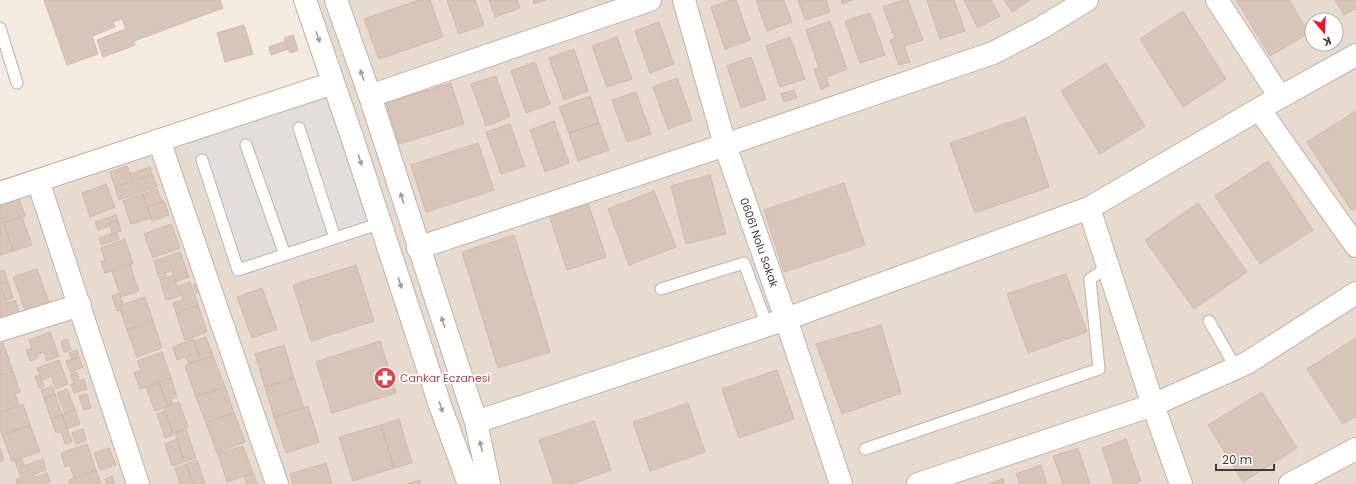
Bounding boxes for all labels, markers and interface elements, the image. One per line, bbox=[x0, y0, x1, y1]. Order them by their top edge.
north arrow bbox=[1304, 12, 1344, 52]
one-way arrow bbox=[315, 31, 321, 43]
text: K bbox=[1321, 33, 1333, 50]
one-way arrow bbox=[359, 68, 365, 80]
one-way arrow bbox=[357, 154, 363, 166]
one-way arrow bbox=[399, 192, 405, 204]
street label: 06061 Nolu Sokak bbox=[736, 195, 782, 290]
one-way arrow bbox=[397, 278, 403, 290]
one-way arrow bbox=[440, 315, 446, 327]
pharmacy icon: Cankar Eczanesi bbox=[372, 365, 398, 391]
place label: Cankar Eczanesi bbox=[400, 370, 490, 386]
one-way arrow bbox=[438, 401, 444, 413]
one-way arrow bbox=[478, 440, 484, 452]
scale bar bbox=[1216, 446, 1274, 472]
text: 20 m bbox=[1222, 451, 1252, 468]

